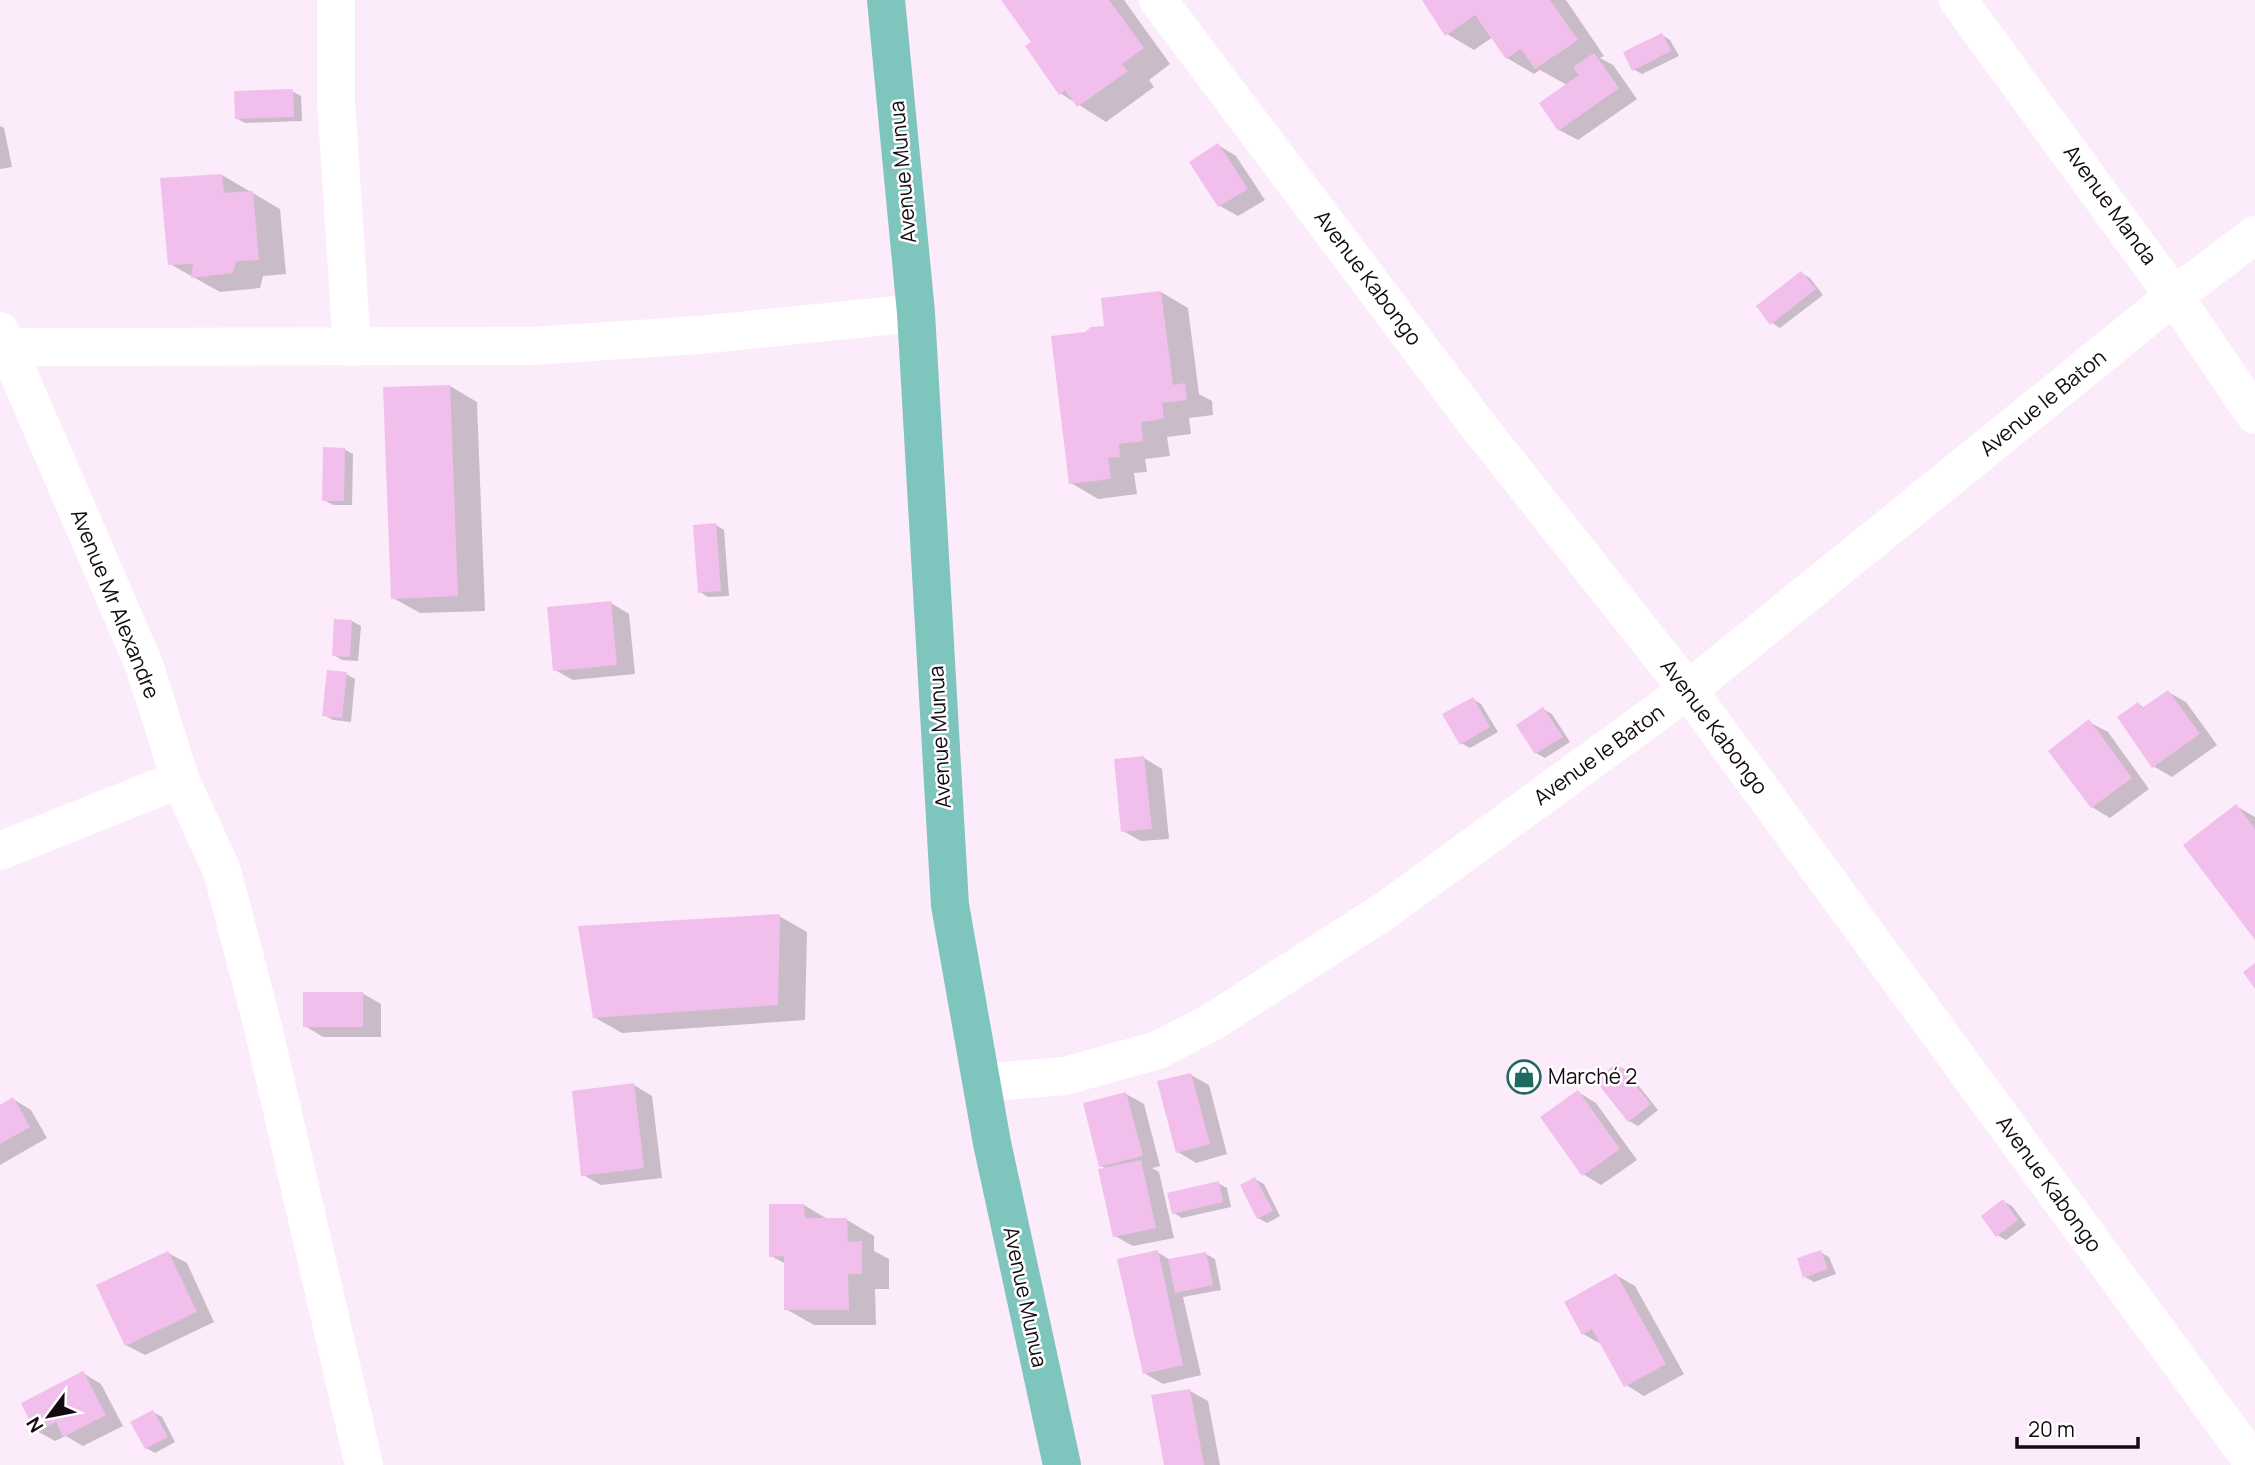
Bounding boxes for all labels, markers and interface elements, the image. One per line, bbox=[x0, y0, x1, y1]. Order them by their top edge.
street label: Avenue Munua bbox=[882, 100, 922, 244]
street label: Avenue Manda bbox=[2058, 139, 2164, 270]
street label: Avenue Kabongo bbox=[1309, 204, 1429, 351]
street label: Avenue le Baton bbox=[1973, 343, 2111, 462]
street label: Avenue Mr Alexandre bbox=[65, 505, 167, 703]
street label: Avenue Kabongo bbox=[1655, 653, 1775, 800]
street label: Avenue Munua bbox=[921, 665, 957, 809]
street label: Avenue le Baton bbox=[1528, 697, 1669, 811]
shop icon: Marché 2 bbox=[1505, 1058, 1543, 1096]
place label: Marché 2 bbox=[1548, 1062, 1637, 1090]
street label: Avenue Kabongo bbox=[1991, 1109, 2109, 1257]
street label: Avenue Munua bbox=[997, 1224, 1055, 1370]
north arrow bbox=[14, 1381, 84, 1451]
scale bar bbox=[2017, 1406, 2138, 1450]
text: N bbox=[20, 1412, 49, 1438]
text: 20 m bbox=[2028, 1415, 2075, 1443]

